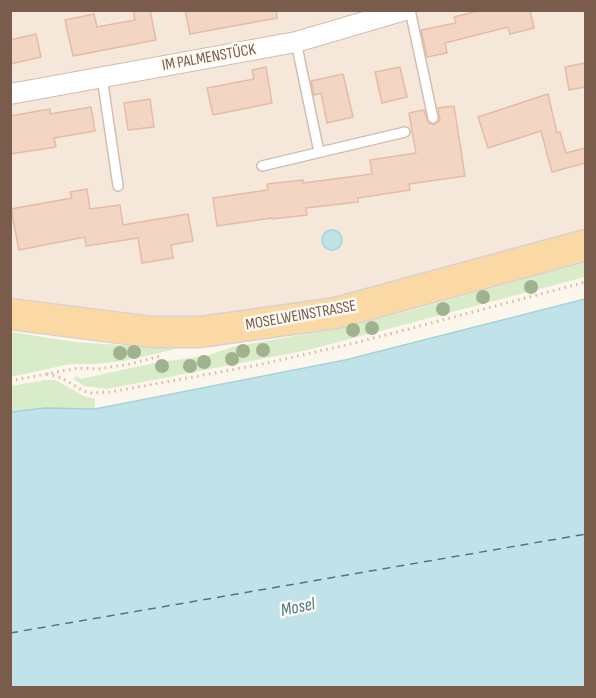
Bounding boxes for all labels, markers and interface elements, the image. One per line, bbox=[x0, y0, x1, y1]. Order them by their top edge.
street label: IM PALMENSTÜCK bbox=[161, 40, 257, 76]
street label: MOSELWEINSTRASSE bbox=[244, 297, 358, 335]
water label: Mosel bbox=[279, 594, 317, 622]

